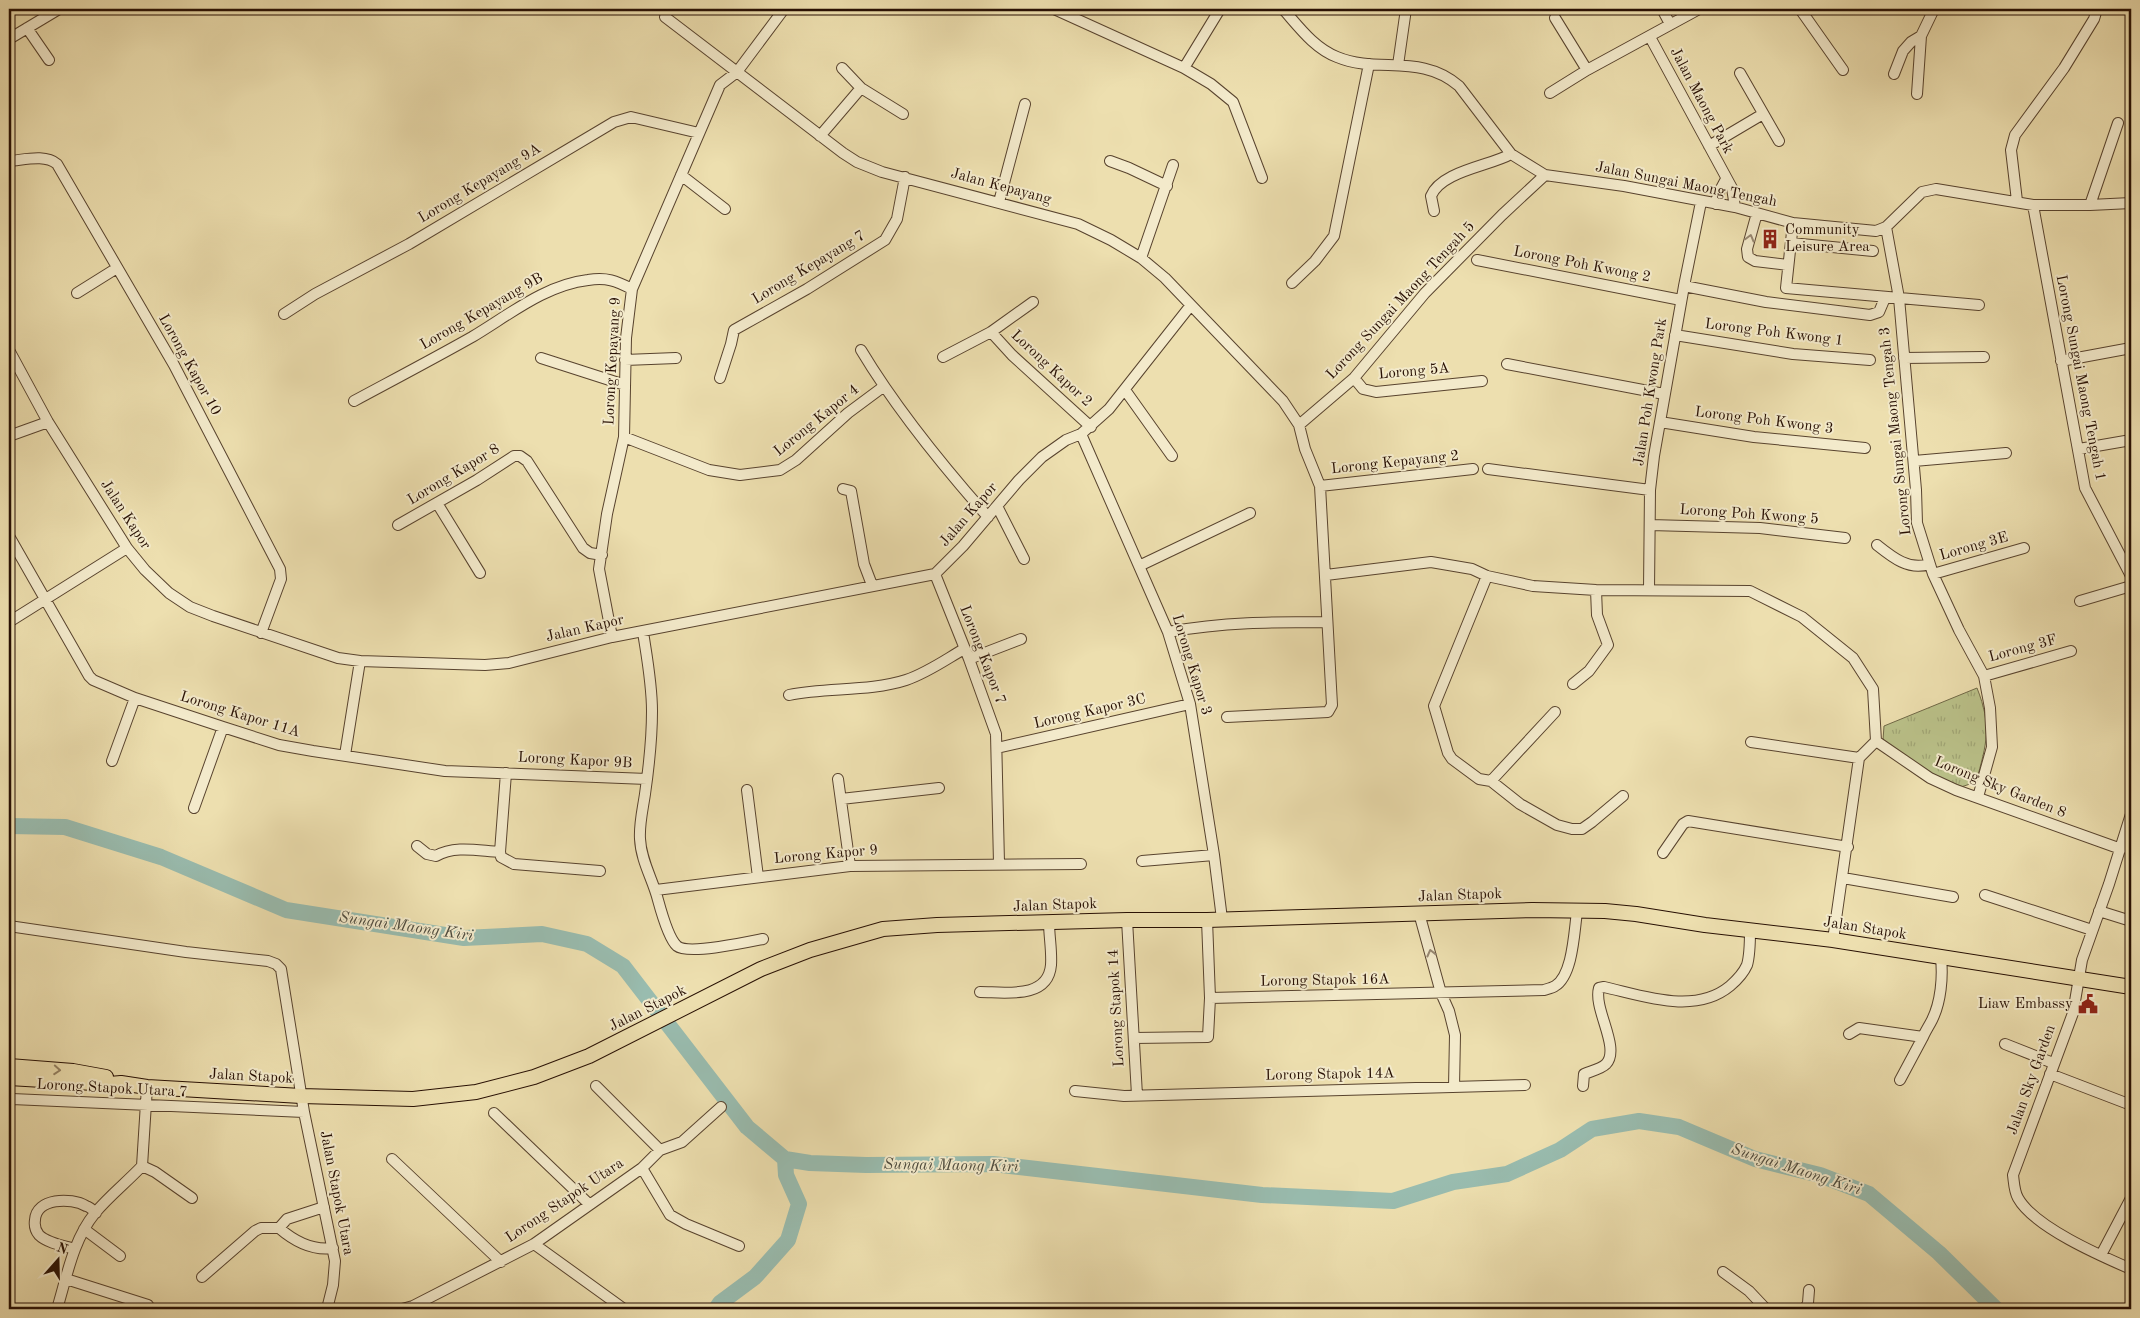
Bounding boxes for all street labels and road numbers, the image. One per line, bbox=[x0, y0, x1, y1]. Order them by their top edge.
street label: Jalan Maong Park bbox=[1667, 45, 1735, 157]
street label: Lorong Kepayang 9A bbox=[416, 141, 544, 227]
street label: Jalan Sungai Maong Tengah bbox=[1594, 160, 1778, 210]
street label: Jalan Kepayang bbox=[949, 166, 1053, 208]
street label: Lorong Sungai Maong Tengah 5 bbox=[1324, 219, 1478, 383]
street label: Lorong Kepayang 7 bbox=[750, 228, 868, 308]
street label: Lorong Poh Kwong 2 bbox=[1512, 244, 1652, 286]
street label: Lorong Kepayang 9B bbox=[418, 271, 546, 353]
street label: Lorong Sungai Maong Tengah 1 bbox=[2053, 274, 2107, 482]
street label: Lorong Kepayang 9 bbox=[602, 296, 624, 426]
street label: Lorong Kapor 10 bbox=[155, 312, 223, 418]
street label: Jalan Poh Kwong Park bbox=[1632, 317, 1670, 467]
street label: Lorong Poh Kwong 1 bbox=[1704, 317, 1844, 349]
street label: Lorong Sungai Maong Tengah 3 bbox=[1878, 326, 1914, 536]
street label: Lorong Kapor 2 bbox=[1008, 328, 1094, 410]
street label: Lorong 5A bbox=[1378, 361, 1451, 383]
street label: Lorong Kapor 4 bbox=[772, 382, 862, 460]
street label: Lorong Poh Kwong 3 bbox=[1694, 405, 1834, 437]
street label: Lorong Kapor 8 bbox=[405, 442, 503, 508]
street label: Lorong Kepayang 2 bbox=[1330, 449, 1460, 477]
street label: Jalan Kapor bbox=[97, 478, 153, 552]
street label: Jalan Kapor bbox=[937, 480, 1001, 550]
street label: Lorong Poh Kwong 5 bbox=[1679, 503, 1819, 527]
street label: Lorong 3E bbox=[1938, 530, 2010, 564]
street label: Lorong Kapor 7 bbox=[956, 604, 1008, 706]
street label: Jalan Kapor bbox=[545, 613, 625, 645]
street label: Lorong Kapor 3 bbox=[1169, 613, 1213, 717]
street label: Lorong 3F bbox=[1987, 633, 2059, 665]
street label: Lorong Kapor 11A bbox=[178, 690, 302, 741]
street label: Lorong Kapor 3C bbox=[1033, 692, 1147, 732]
street label: Lorong Kapor 9B bbox=[517, 751, 633, 771]
street label: Lorong Sky Garden 8 bbox=[1932, 755, 2068, 821]
street label: Lorong Kapor 9 bbox=[773, 843, 879, 867]
street label: Jalan Stapok bbox=[1418, 887, 1503, 905]
street label: Jalan Stapok bbox=[1013, 897, 1098, 915]
street label: Jalan Stapok bbox=[1822, 915, 1908, 943]
street label: Lorong Stapok 14 bbox=[1106, 949, 1128, 1067]
street label: Lorong Stapok 16A bbox=[1260, 972, 1390, 990]
street label: Jalan Stapok bbox=[607, 983, 689, 1035]
street label: Jalan Sky Garden bbox=[2005, 1023, 2059, 1137]
street label: Lorong Stapok 14A bbox=[1265, 1066, 1395, 1084]
street label: Jalan Stapok bbox=[209, 1067, 294, 1087]
street label: Lorong Stapok Utara 7 bbox=[36, 1078, 188, 1100]
street label: Jalan Stapok Utara bbox=[317, 1130, 356, 1257]
street label: Lorong Stapok Utara bbox=[503, 1156, 627, 1246]

